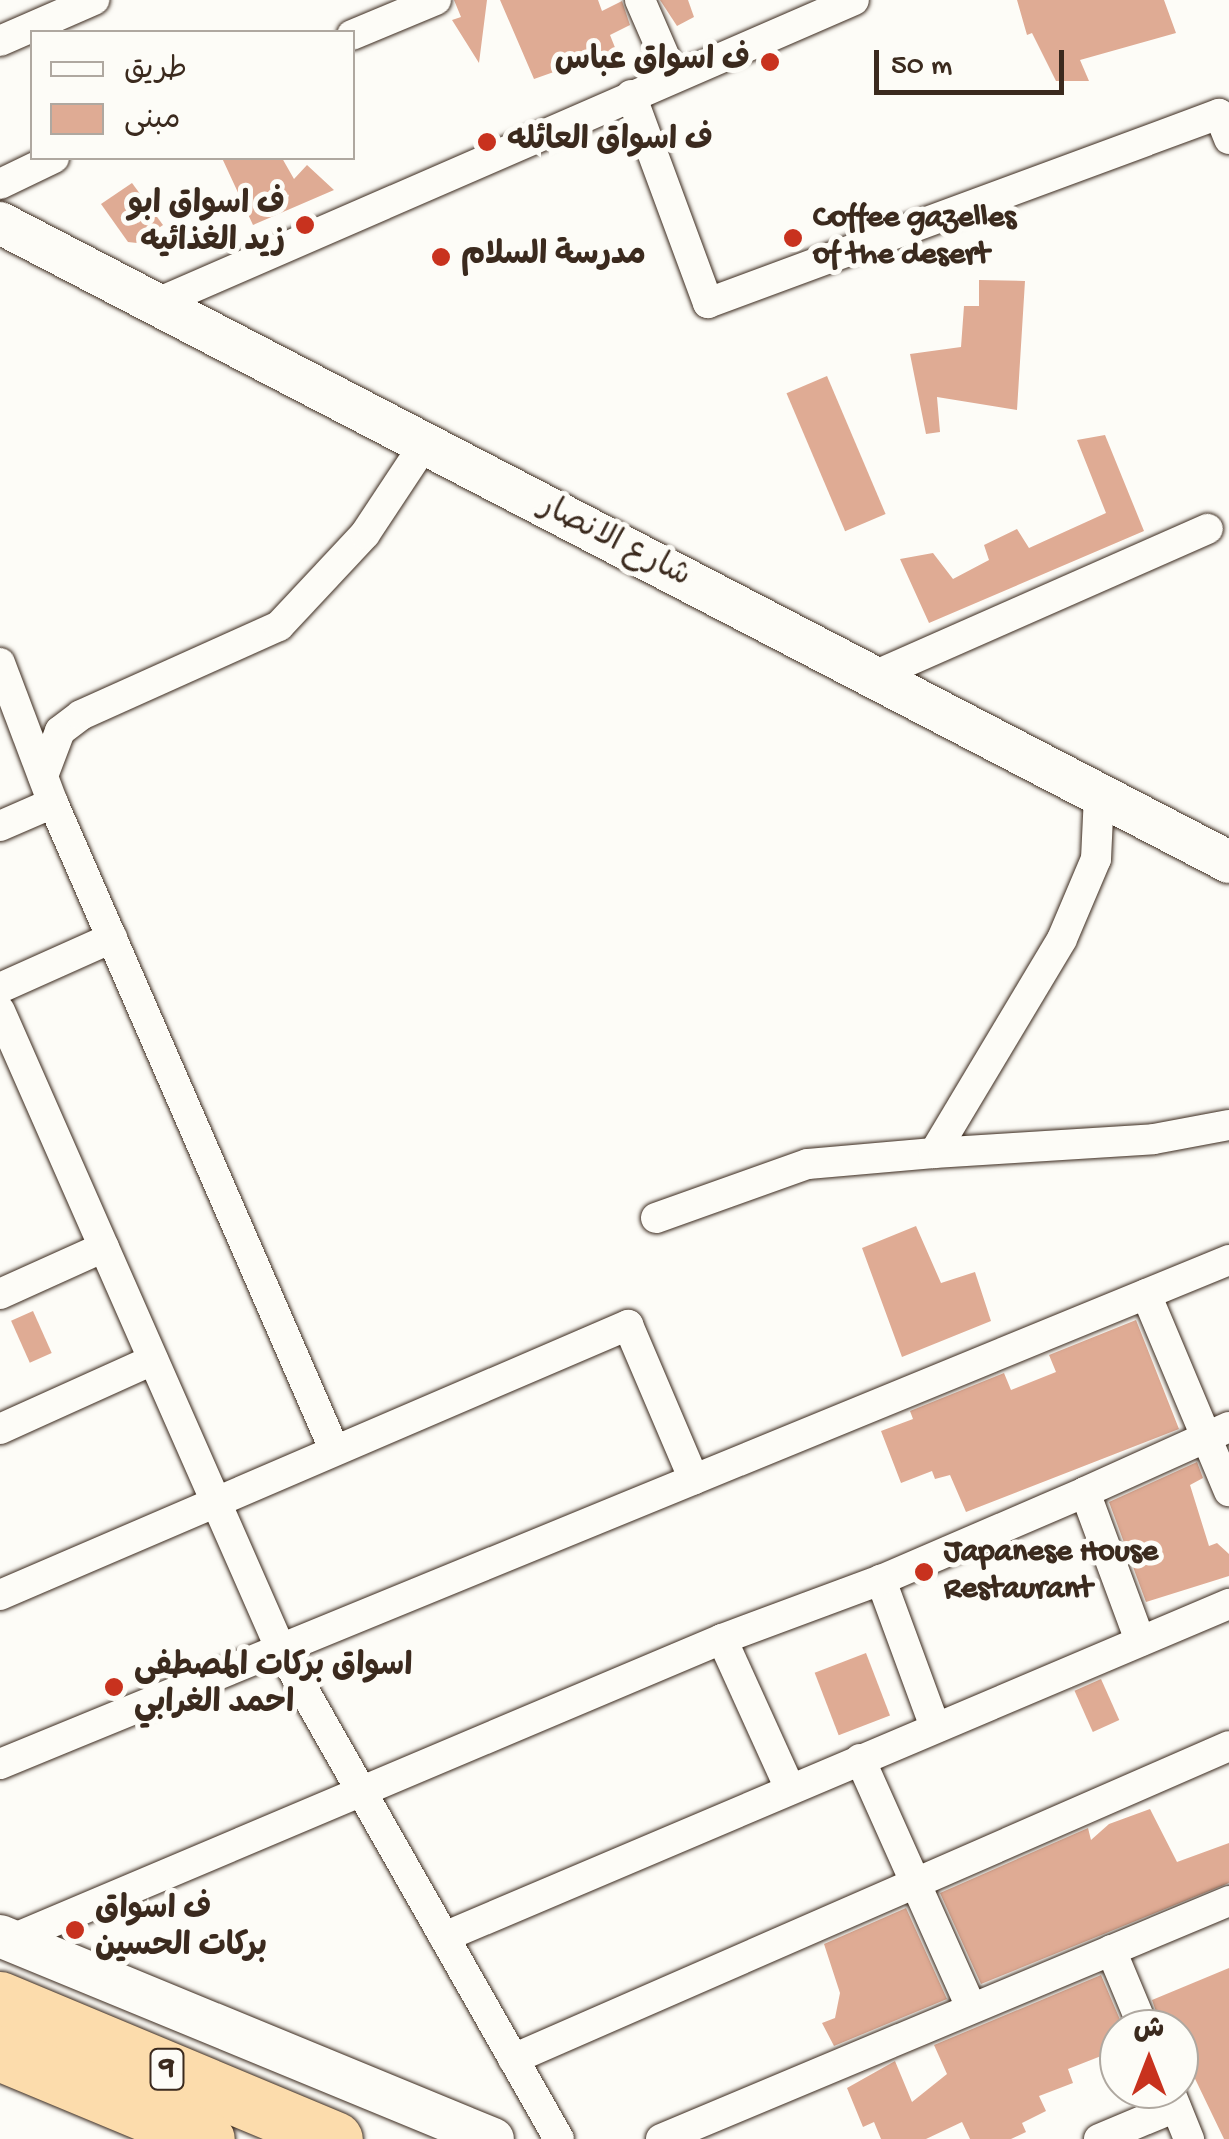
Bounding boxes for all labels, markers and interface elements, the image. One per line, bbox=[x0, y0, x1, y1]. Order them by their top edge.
legend bbox=[30, 30, 355, 160]
scale bar bbox=[879, 30, 1069, 92]
place label: ف اسواق عباس bbox=[555, 43, 750, 81]
text: 50 m bbox=[891, 50, 952, 85]
marker: ف اسواق عباس bbox=[759, 51, 781, 73]
text: طريق bbox=[124, 54, 187, 89]
text: مبنى bbox=[124, 104, 180, 139]
place label: ف اسواق العائله bbox=[507, 123, 713, 161]
marker: ف اسواق العائله bbox=[476, 131, 498, 153]
place label: ف اسواق ابو زيد الغذائيه bbox=[128, 188, 285, 263]
place label: Coffee gazelles of the desert bbox=[813, 201, 1016, 276]
marker: ف اسواق ابو زيد الغذائيه bbox=[294, 214, 316, 236]
marker: Coffee gazelles of the desert bbox=[782, 227, 804, 249]
place label: مدرسة السلام bbox=[461, 238, 646, 276]
marker: مدرسة السلام bbox=[430, 246, 452, 268]
street label: شارع الانصار bbox=[532, 489, 696, 597]
place label: Japanese House Restaurant bbox=[944, 1535, 1158, 1610]
marker: Japanese House Restaurant bbox=[913, 1561, 935, 1583]
place label: اسواق بركات المصطفى احمد الغرابي bbox=[134, 1650, 413, 1725]
marker: اسواق بركات المصطفى احمد الغرابي bbox=[103, 1676, 125, 1698]
place label: ف اسواق بركات الحسين bbox=[95, 1893, 267, 1968]
marker: ف اسواق بركات الحسين bbox=[64, 1919, 86, 1941]
north arrow bbox=[1099, 2009, 1199, 2109]
text: ش bbox=[1134, 2014, 1164, 2047]
road number: 9 bbox=[147, 2044, 187, 2094]

